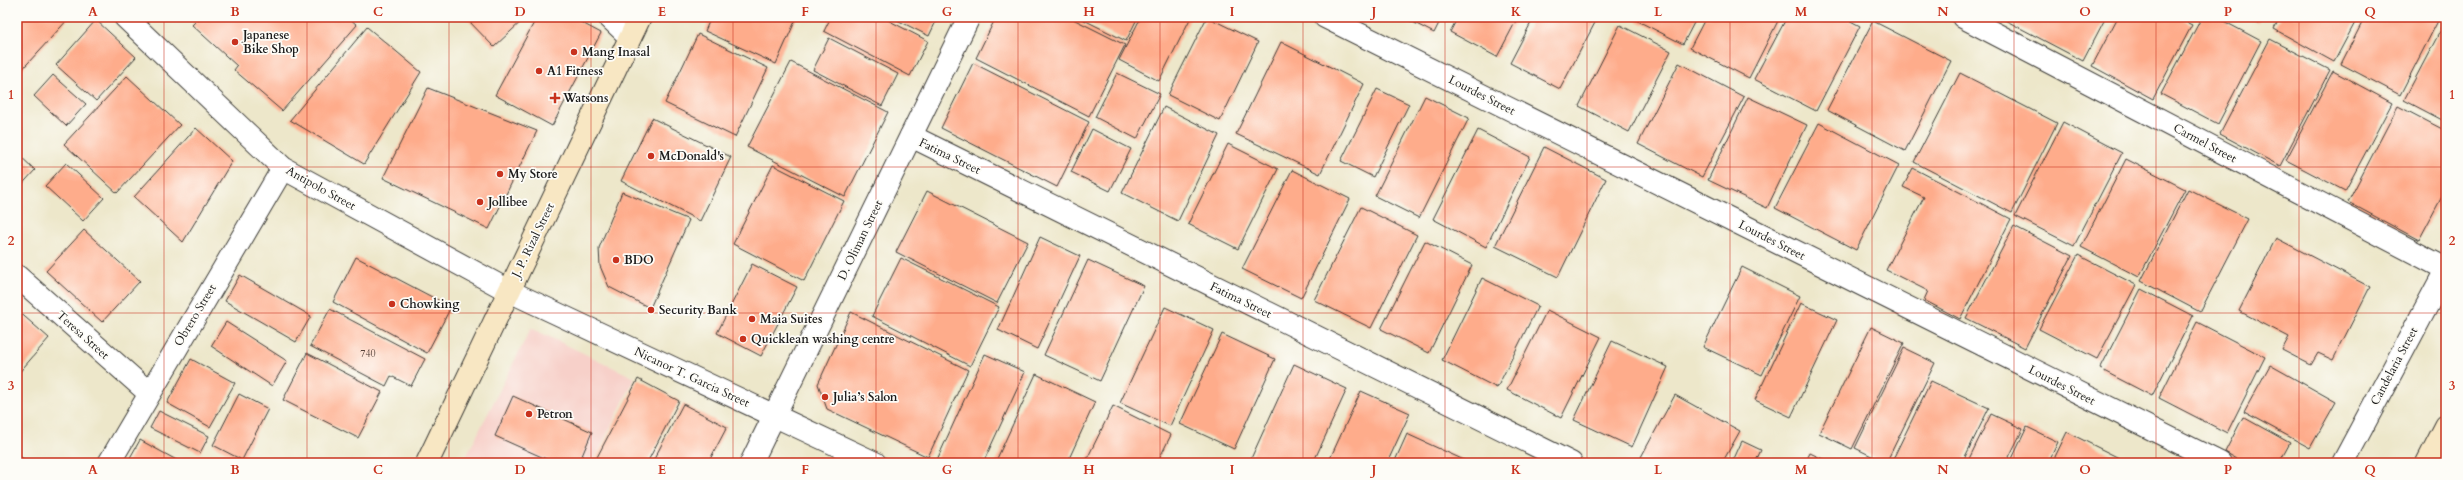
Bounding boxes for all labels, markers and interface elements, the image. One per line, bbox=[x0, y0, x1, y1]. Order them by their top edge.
text: A bbox=[88, 3, 98, 21]
text: B bbox=[230, 3, 240, 21]
text: C bbox=[373, 3, 383, 21]
text: D bbox=[514, 3, 526, 21]
text: E bbox=[658, 3, 666, 21]
text: F bbox=[801, 3, 809, 21]
text: G bbox=[942, 3, 953, 21]
text: H bbox=[1083, 3, 1095, 21]
text: I bbox=[1229, 3, 1235, 21]
text: J bbox=[1370, 3, 1377, 21]
text: K bbox=[1511, 3, 1522, 21]
text: L bbox=[1654, 3, 1663, 21]
text: M bbox=[1795, 3, 1808, 21]
text: N bbox=[1937, 3, 1949, 21]
text: O bbox=[2079, 3, 2091, 21]
text: P bbox=[2224, 3, 2232, 21]
text: Q bbox=[2364, 3, 2376, 21]
place label: Japanese Bike Shop bbox=[241, 27, 299, 57]
marker: Japanese Bike Shop bbox=[230, 37, 240, 47]
place label: Mang Inasal bbox=[582, 44, 650, 60]
marker: Mang Inasal bbox=[569, 47, 579, 57]
place label: A1 Fitness bbox=[547, 63, 603, 79]
marker: A1 Fitness bbox=[534, 66, 544, 76]
street label: Lourdes Street bbox=[1446, 71, 1518, 119]
text: 1 bbox=[8, 86, 14, 104]
text: 1 bbox=[2449, 86, 2455, 104]
place label: Watsons bbox=[562, 90, 608, 106]
marker: Watsons bbox=[550, 93, 560, 103]
street label: Carmel Street bbox=[2171, 120, 2240, 166]
street label: Fatima Street bbox=[917, 134, 984, 178]
place label: McDonald's bbox=[659, 148, 724, 164]
marker: McDonald's bbox=[646, 151, 656, 161]
street label: Antipolo Street bbox=[283, 162, 359, 214]
place label: My Store bbox=[508, 166, 558, 182]
marker: My Store bbox=[495, 169, 505, 179]
place label: Jollibee bbox=[486, 194, 528, 210]
marker: Jollibee bbox=[475, 197, 485, 207]
street label: D. Oliman Street bbox=[834, 197, 886, 283]
street label: J. P. Rizal Street bbox=[507, 200, 558, 282]
street label: Lourdes Street bbox=[1736, 216, 1808, 264]
text: 2 bbox=[8, 232, 15, 250]
text: 2 bbox=[2449, 232, 2456, 250]
place label: BDO bbox=[624, 252, 654, 268]
marker: BDO bbox=[611, 255, 621, 265]
street label: Fatima Street bbox=[1208, 278, 1275, 322]
street label: Obrero Street bbox=[170, 281, 220, 349]
place label: Chowking bbox=[400, 296, 460, 312]
marker: Chowking bbox=[387, 299, 397, 309]
place label: Security Bank bbox=[659, 302, 737, 318]
marker: Security Bank bbox=[646, 305, 656, 315]
street label: Teresa Street bbox=[53, 307, 113, 363]
place label: Maia Suites bbox=[760, 311, 822, 327]
marker: Maia Suites bbox=[747, 314, 757, 324]
street label: Candelaria Street bbox=[2367, 324, 2421, 408]
place label: Quicklean washing centre bbox=[751, 331, 895, 347]
marker: Quicklean washing centre bbox=[738, 334, 748, 344]
street label: Nicanor T. Garcia Street bbox=[632, 343, 752, 411]
house number: 740 bbox=[360, 347, 376, 361]
street label: Lourdes Street bbox=[2026, 361, 2098, 409]
text: 3 bbox=[8, 377, 15, 395]
text: 3 bbox=[2449, 377, 2456, 395]
place label: Julia’s Salon bbox=[831, 389, 898, 405]
marker: Julia’s Salon bbox=[820, 392, 830, 402]
place label: Petron bbox=[537, 406, 573, 422]
marker: Petron bbox=[524, 409, 534, 419]
text: A bbox=[88, 461, 98, 479]
text: B bbox=[230, 461, 240, 479]
text: C bbox=[373, 461, 383, 479]
text: D bbox=[514, 461, 526, 479]
text: E bbox=[658, 461, 666, 479]
text: F bbox=[801, 461, 809, 479]
text: G bbox=[942, 461, 953, 479]
text: H bbox=[1083, 461, 1095, 479]
text: I bbox=[1229, 461, 1235, 479]
text: J bbox=[1370, 461, 1377, 479]
text: K bbox=[1511, 461, 1522, 479]
text: L bbox=[1654, 461, 1663, 479]
text: M bbox=[1795, 461, 1808, 479]
text: N bbox=[1937, 461, 1949, 479]
text: O bbox=[2079, 461, 2091, 479]
text: P bbox=[2224, 461, 2232, 479]
text: Q bbox=[2364, 461, 2376, 479]

